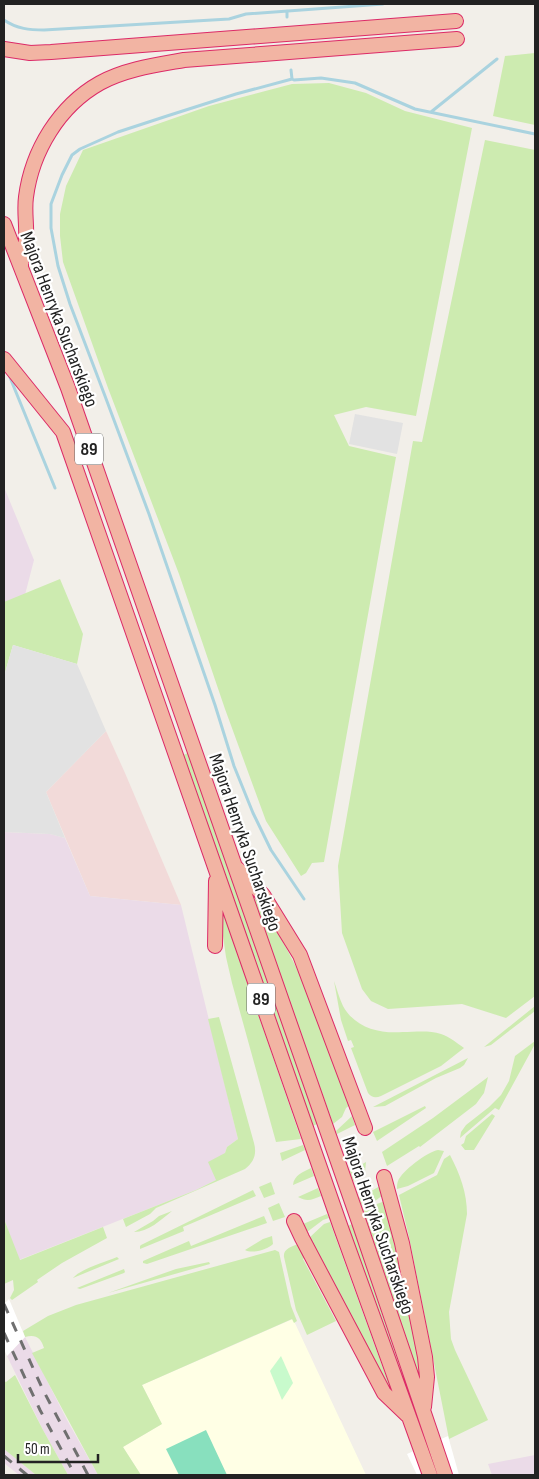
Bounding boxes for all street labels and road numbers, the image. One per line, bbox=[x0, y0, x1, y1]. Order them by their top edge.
street label: Majora Henryka Sucharskiego bbox=[14, 228, 103, 411]
road number: 89 bbox=[75, 434, 103, 464]
street label: Majora Henryka Sucharskiego bbox=[203, 751, 286, 934]
road number: 89 bbox=[247, 984, 275, 1014]
street label: Majora Henryka Sucharskiego bbox=[336, 1134, 419, 1317]

